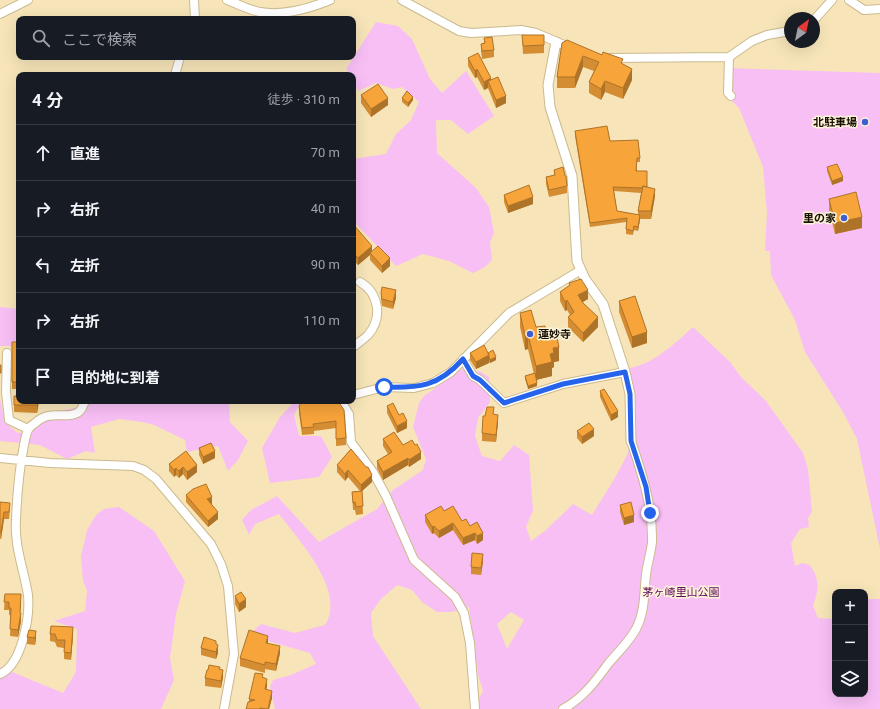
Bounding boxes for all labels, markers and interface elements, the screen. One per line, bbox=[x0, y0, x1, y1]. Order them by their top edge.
north arrow bbox=[784, 12, 820, 48]
search box bbox=[16, 16, 356, 60]
icon: search bbox=[30, 27, 52, 49]
text: ここで検索 bbox=[62, 31, 137, 49]
text: 4 分 bbox=[32, 90, 63, 110]
text: 徒歩 · 310 m bbox=[268, 92, 340, 107]
place label: 北駐車場 bbox=[813, 116, 857, 129]
marker: 北駐車場 bbox=[860, 117, 870, 127]
icon: ahead bbox=[32, 142, 54, 164]
text: 直進 bbox=[70, 145, 100, 163]
text: 70 m bbox=[311, 145, 340, 160]
icon: right bbox=[32, 198, 54, 220]
text: 右折 bbox=[70, 201, 100, 219]
text: 40 m bbox=[311, 201, 340, 216]
place label: 里の家 bbox=[803, 212, 836, 225]
marker: 里の家 bbox=[839, 213, 849, 223]
icon: left bbox=[32, 254, 54, 276]
text: 左折 bbox=[70, 257, 100, 275]
text: 90 m bbox=[311, 257, 340, 272]
icon: right bbox=[32, 310, 54, 332]
text: 右折 bbox=[70, 313, 100, 331]
text: 110 m bbox=[303, 313, 340, 328]
place label: 蓮妙寺 bbox=[538, 328, 571, 341]
marker: 蓮妙寺 bbox=[525, 329, 535, 339]
icon: arrive bbox=[32, 366, 54, 388]
text: 目的地に到着 bbox=[70, 369, 160, 387]
route start bbox=[375, 378, 393, 396]
route end bbox=[641, 504, 659, 522]
park label: 茅ヶ崎里山公園 bbox=[643, 586, 720, 599]
map controls bbox=[832, 589, 868, 697]
button: + bbox=[832, 589, 868, 625]
button: − bbox=[832, 625, 868, 661]
button: layers bbox=[832, 661, 868, 697]

